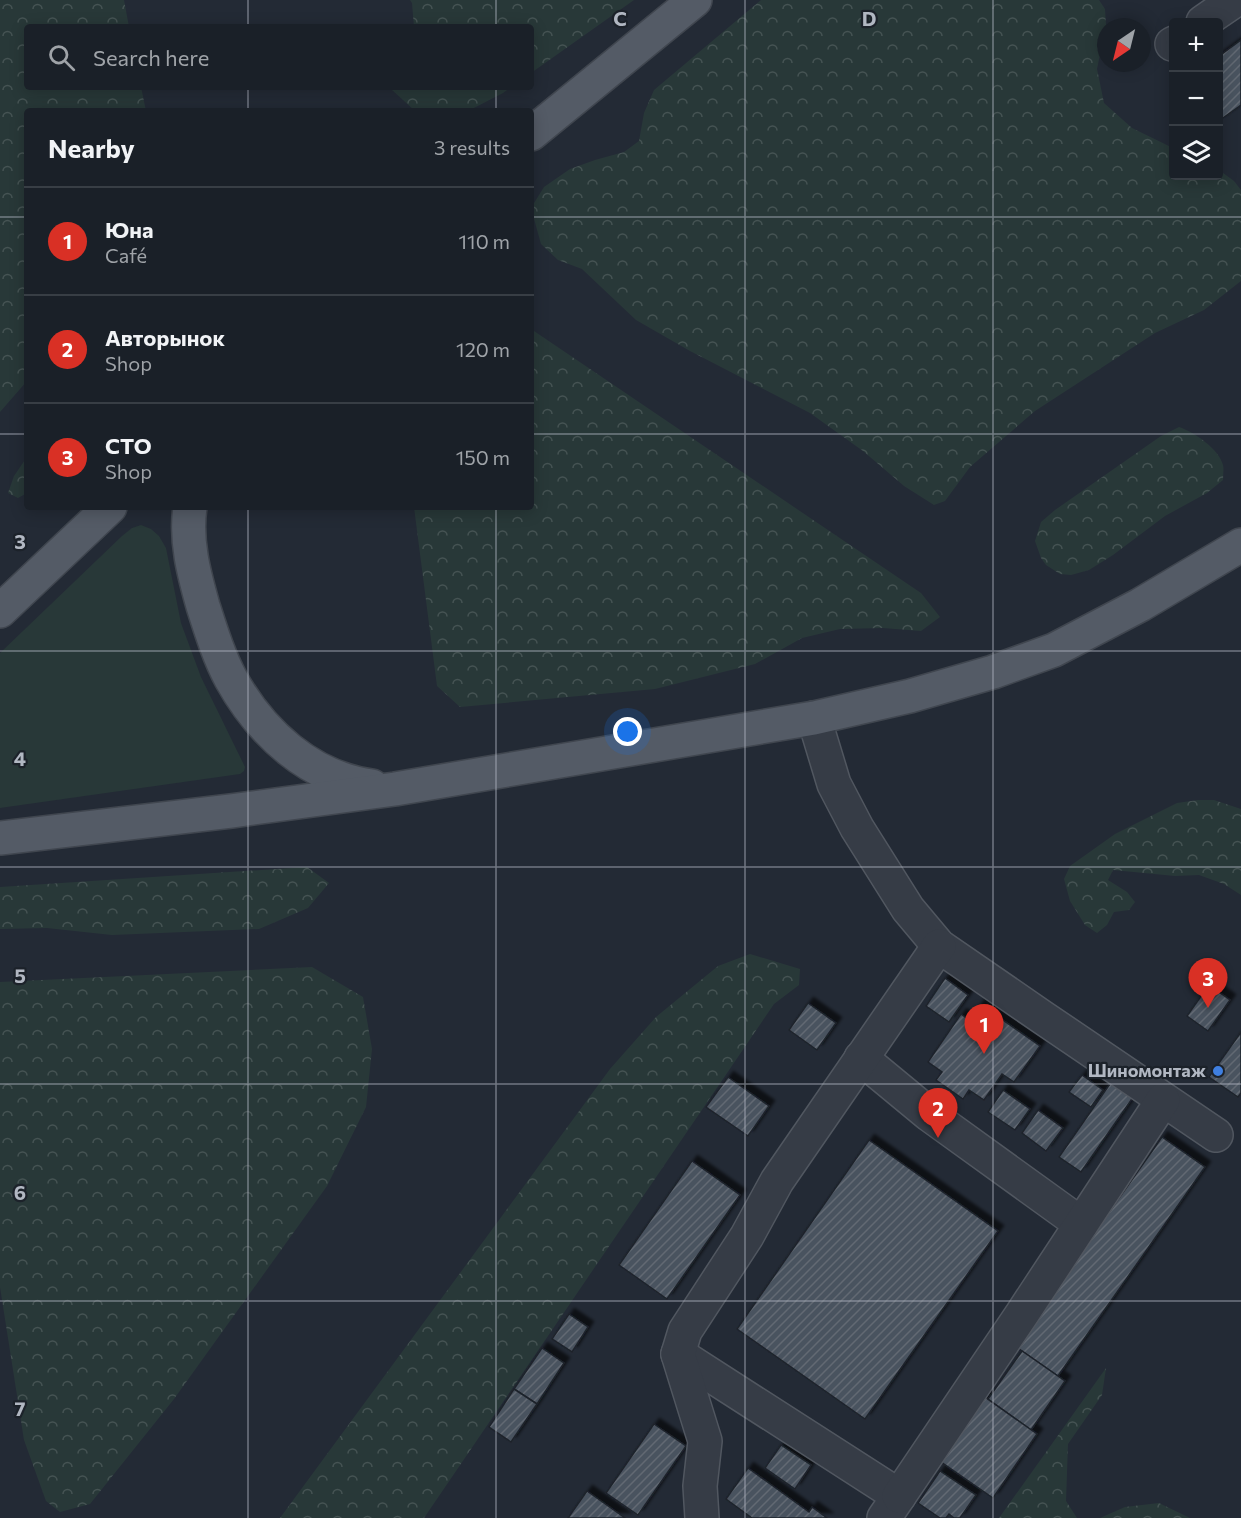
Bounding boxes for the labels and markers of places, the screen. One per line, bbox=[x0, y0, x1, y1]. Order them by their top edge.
pin: 3 bbox=[1188, 958, 1228, 1008]
pin: 1 bbox=[964, 1004, 1004, 1054]
place label: Шиномонтаж bbox=[1088, 1059, 1207, 1081]
marker: Шиномонтаж bbox=[1211, 1064, 1225, 1078]
pin: 2 bbox=[918, 1088, 958, 1138]

